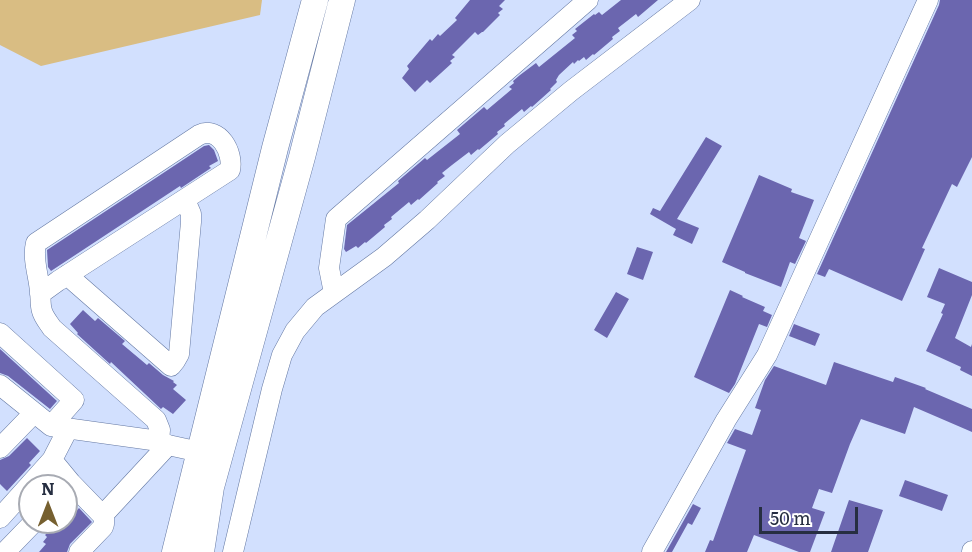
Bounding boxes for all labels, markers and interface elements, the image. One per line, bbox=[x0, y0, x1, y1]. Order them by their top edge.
north arrow bbox=[18, 474, 78, 534]
text: N bbox=[41, 476, 55, 500]
scale bar bbox=[762, 495, 861, 533]
text: 50 m bbox=[770, 504, 811, 531]

